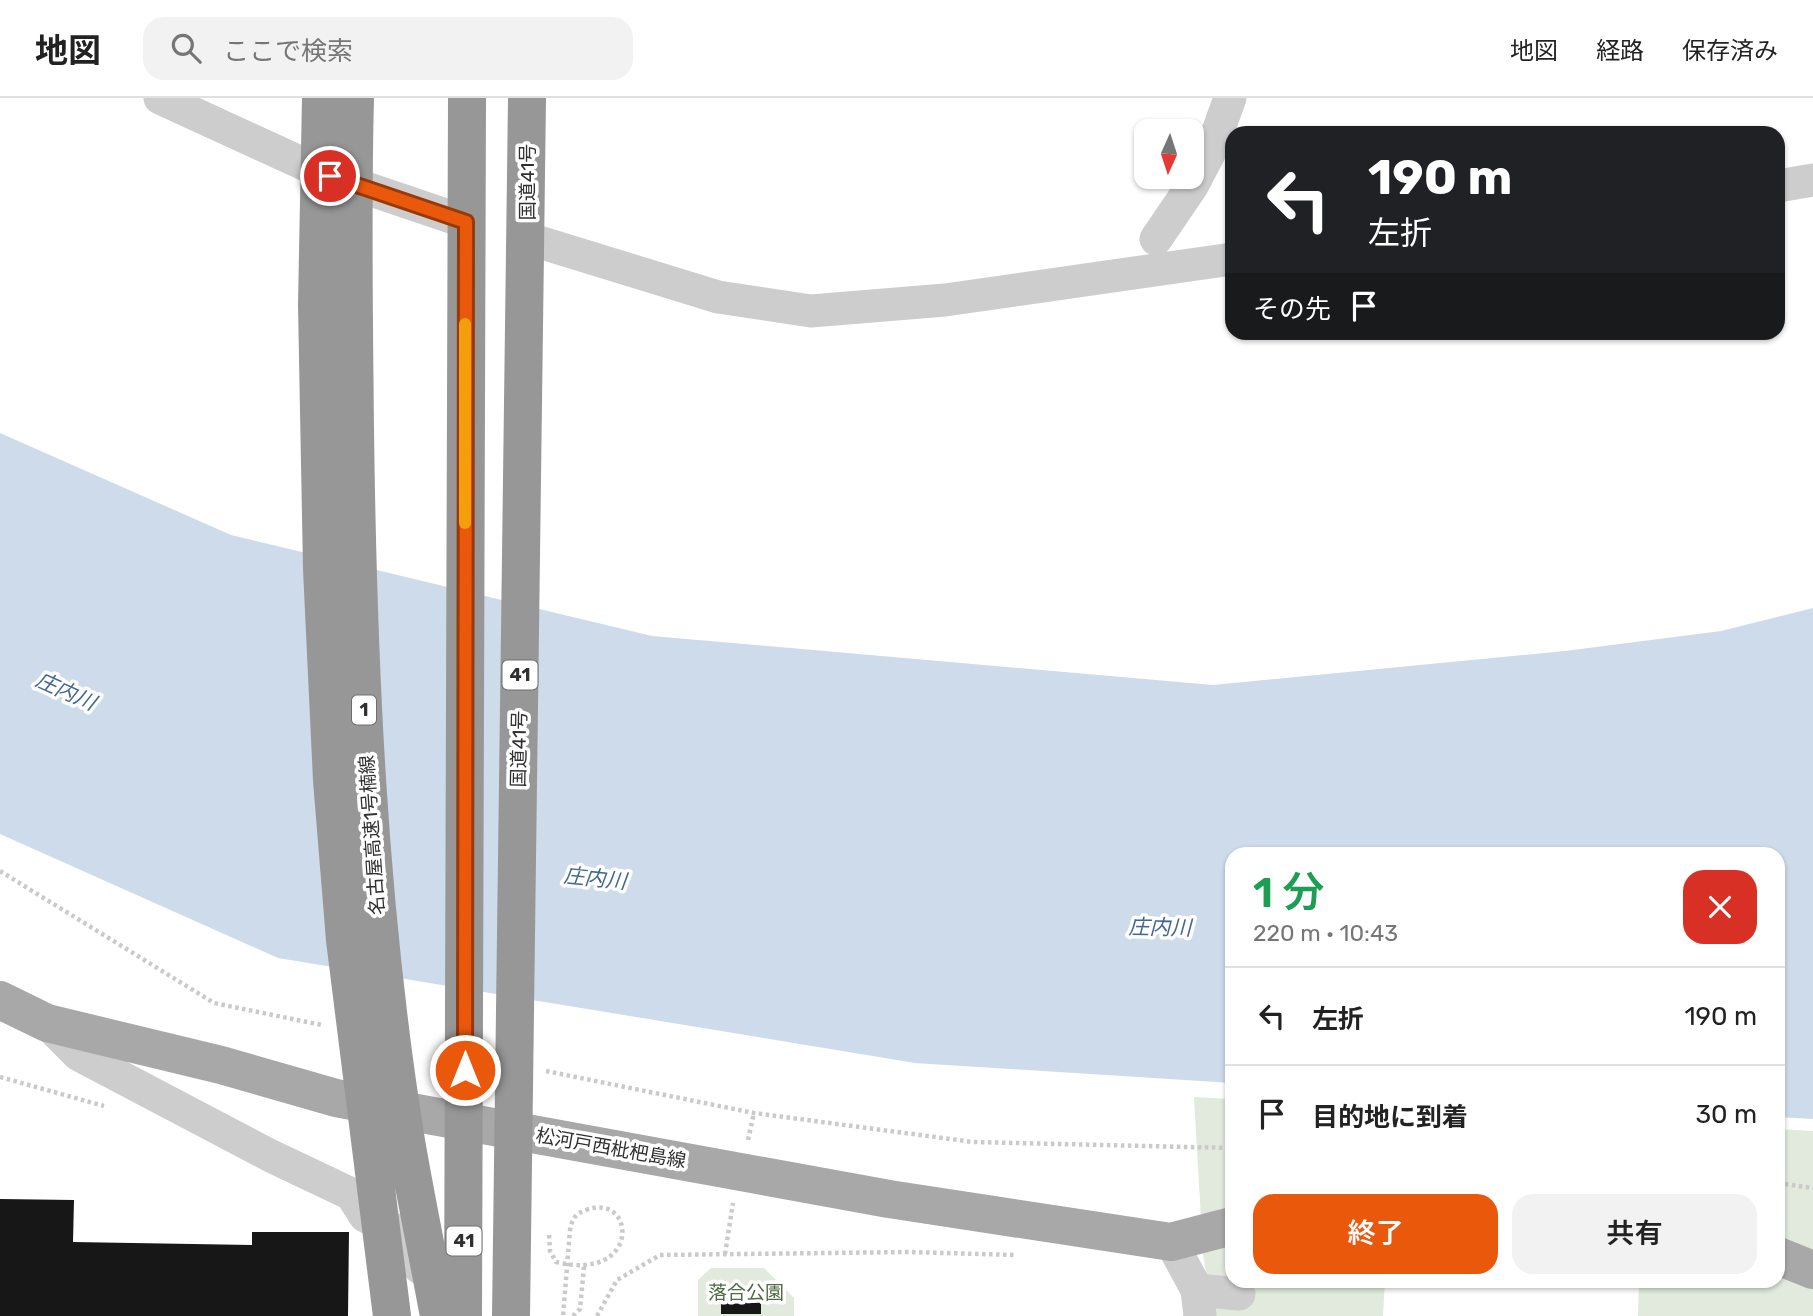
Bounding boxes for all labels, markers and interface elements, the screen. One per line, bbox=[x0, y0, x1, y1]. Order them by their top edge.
search box bbox=[143, 17, 633, 80]
icon: search bbox=[167, 29, 205, 67]
text: 地図 bbox=[35, 31, 101, 70]
text: ここで検索 bbox=[223, 36, 353, 67]
text: 地図 bbox=[1510, 37, 1558, 65]
text: 経路 bbox=[1596, 37, 1644, 65]
text: 保存済み bbox=[1682, 37, 1778, 65]
north arrow bbox=[1134, 119, 1204, 189]
map controls bbox=[1134, 119, 1204, 189]
street label: 国道41号 bbox=[516, 144, 539, 220]
pin bbox=[300, 146, 360, 206]
text: 190 m bbox=[1368, 148, 1512, 206]
icon: left bbox=[1253, 154, 1344, 245]
icon: arrive bbox=[311, 157, 349, 195]
text: 左折 bbox=[1368, 214, 1432, 252]
icon: arrive bbox=[1345, 287, 1383, 325]
text: その先 bbox=[1253, 294, 1331, 325]
road number: 41 bbox=[503, 660, 538, 690]
water label: 庄内川 bbox=[32, 667, 102, 716]
road number: 1 bbox=[352, 696, 376, 724]
street label: 国道41号 bbox=[507, 711, 531, 787]
street label: 名古屋高速1号楠線 bbox=[355, 754, 389, 916]
water label: 庄内川 bbox=[562, 862, 630, 894]
text: 1 分 bbox=[1253, 868, 1324, 918]
button: close bbox=[1683, 870, 1757, 944]
water label: 庄内川 bbox=[1128, 914, 1194, 940]
text: 220 m · 10:43 bbox=[1253, 919, 1398, 947]
icon: left bbox=[1253, 997, 1291, 1035]
text: 190 m bbox=[1684, 1001, 1757, 1032]
text: 左折 bbox=[1312, 1004, 1364, 1035]
position arrow bbox=[428, 1033, 502, 1107]
icon: arrive bbox=[1253, 1095, 1291, 1133]
text: 30 m bbox=[1695, 1099, 1757, 1130]
text: 目的地に到着 bbox=[1312, 1102, 1468, 1133]
street label: 松河戸西枇杷島線 bbox=[534, 1123, 688, 1173]
button: 終了 bbox=[1253, 1194, 1498, 1274]
button: 共有 bbox=[1512, 1194, 1757, 1274]
road number: 41 bbox=[447, 1226, 482, 1256]
park label: 落合公園 bbox=[708, 1281, 784, 1304]

